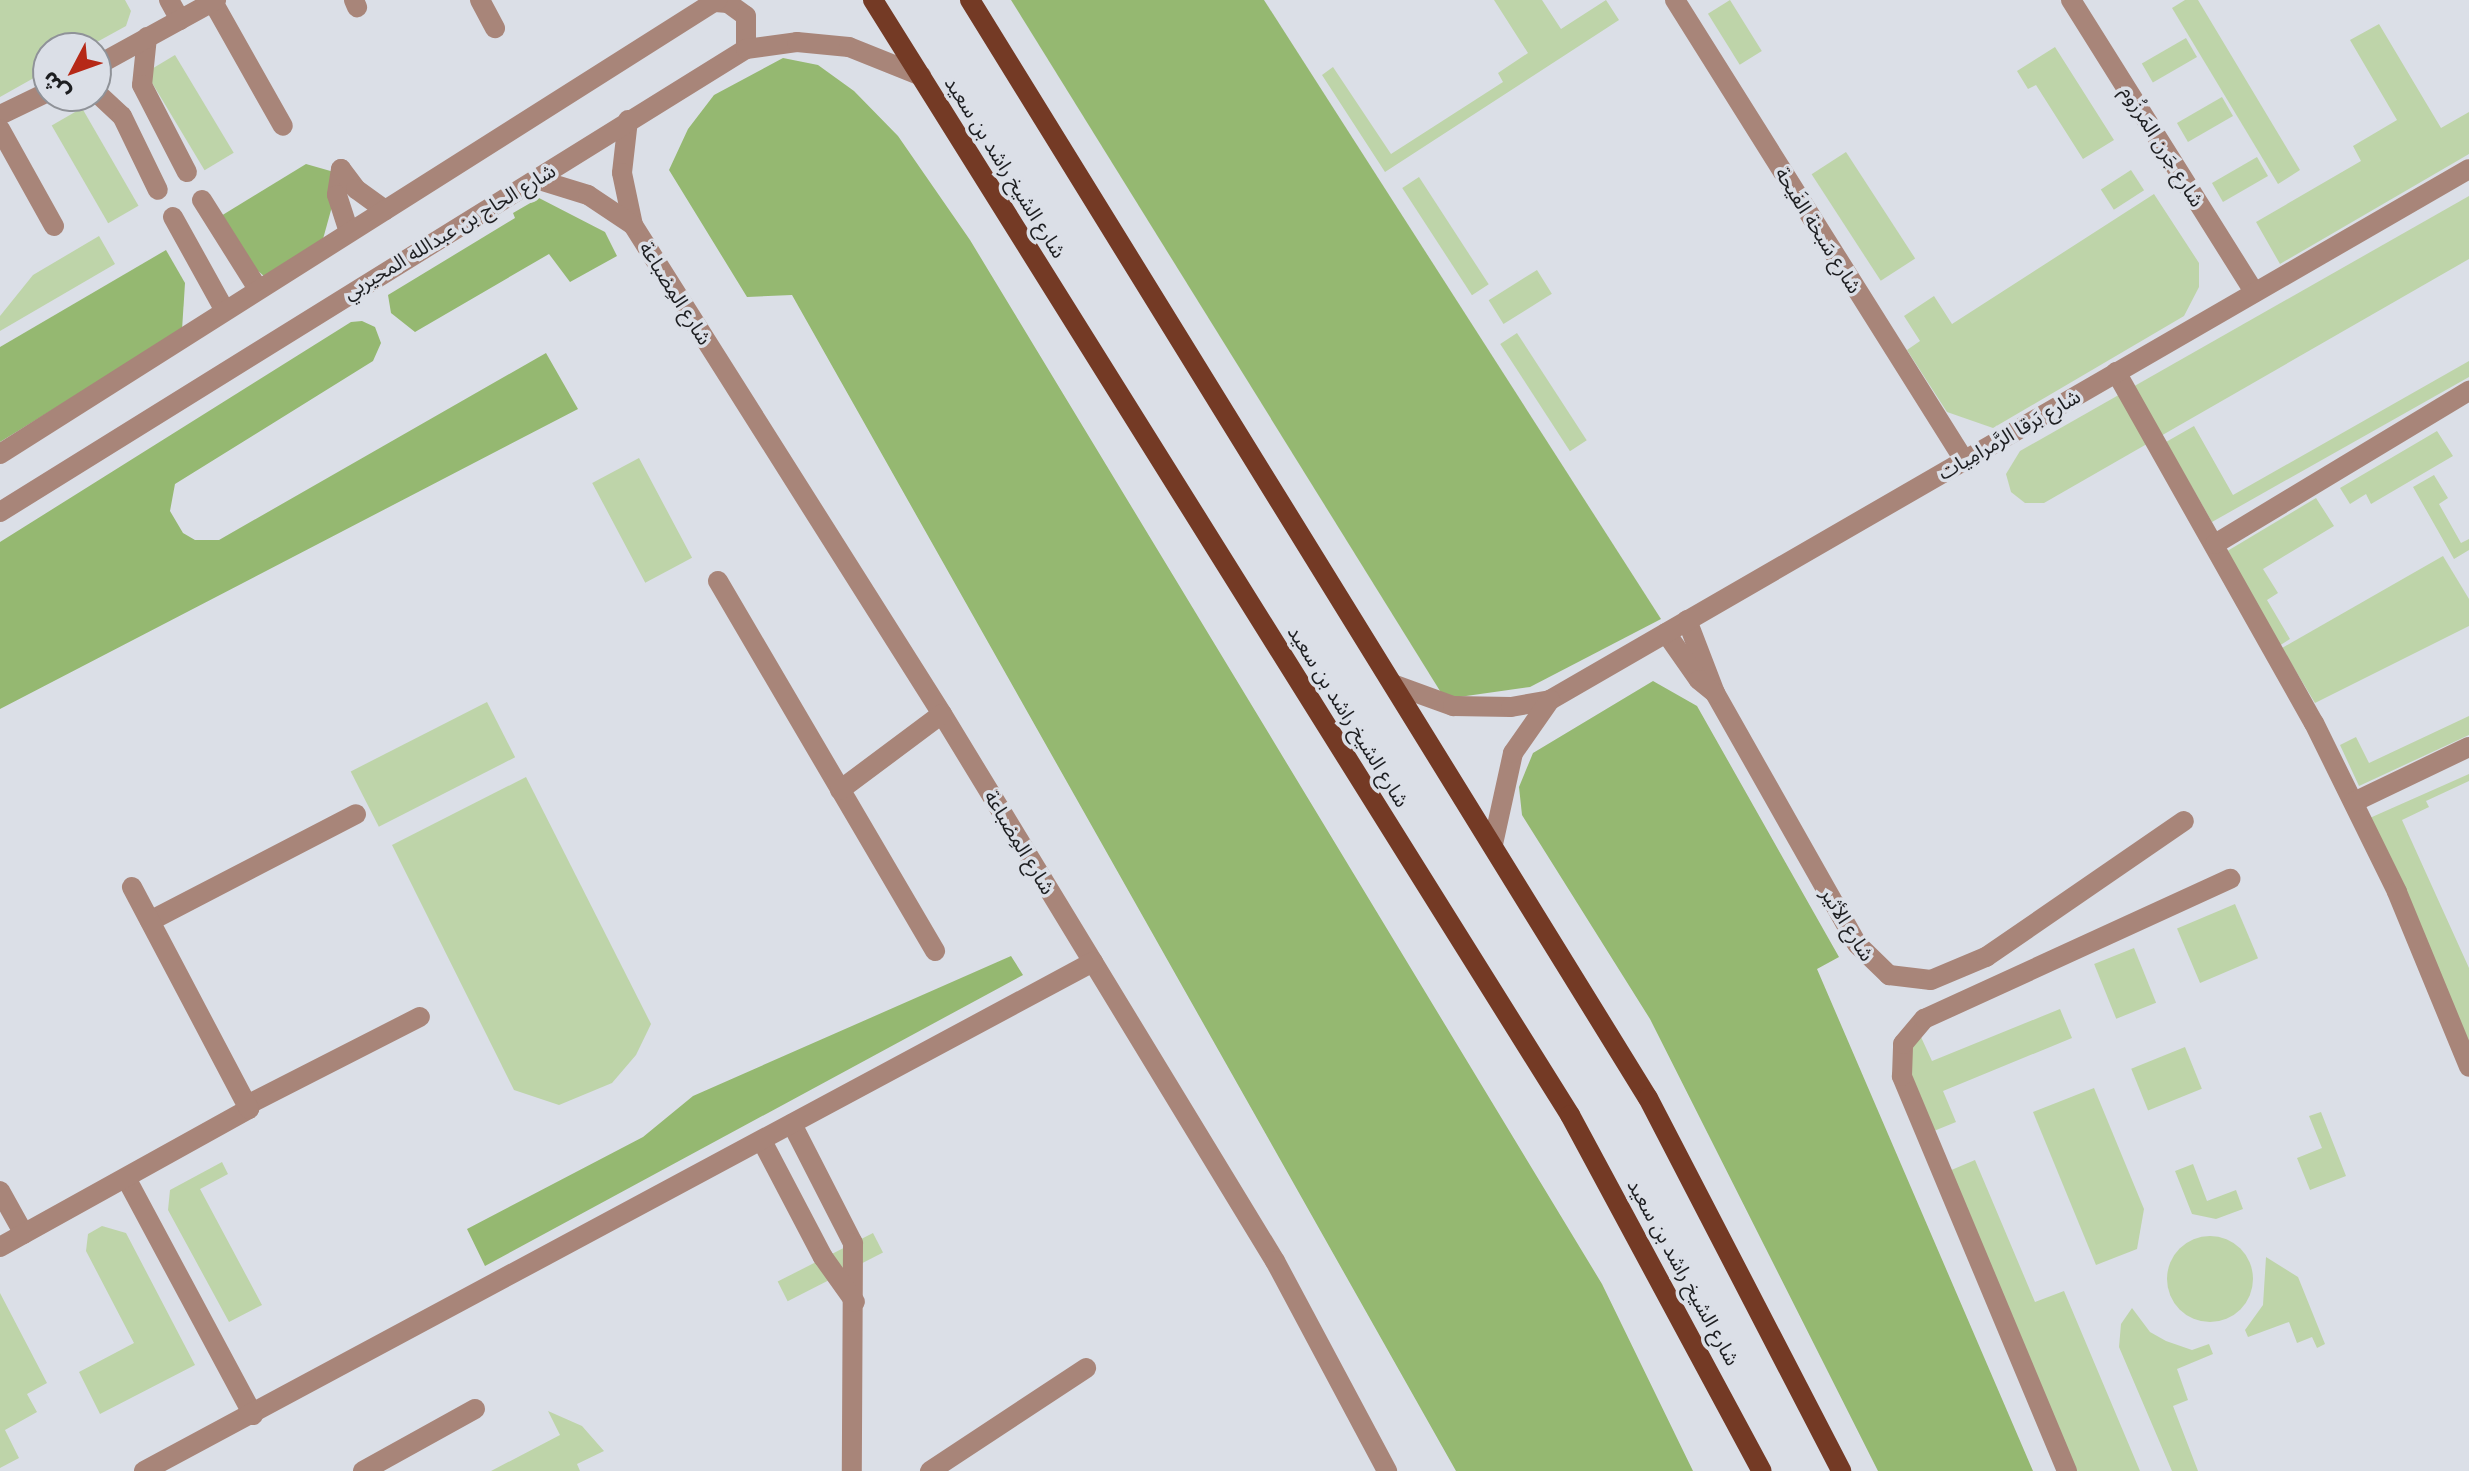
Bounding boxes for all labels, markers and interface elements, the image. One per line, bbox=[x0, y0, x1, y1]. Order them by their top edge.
north arrow bbox=[32, 32, 112, 112]
text: ش bbox=[35, 66, 76, 107]
street label: شارع الشيخ راشد بن سعيد bbox=[940, 72, 1072, 262]
street label: شارع جَرن المَرزُوم bbox=[2116, 81, 2210, 211]
street label: شارع الحاج بن عبدالله المحيربي bbox=[338, 158, 560, 304]
street label: شارع سَبخة الفَيحة bbox=[1771, 162, 1867, 298]
street label: شارع المِضباعة bbox=[635, 237, 717, 349]
street label: شارع بَرقا الرَّمرامِيات bbox=[1934, 384, 2084, 484]
street label: شارع الشيخ راشد بن سعيد bbox=[1283, 621, 1415, 811]
street label: شارع المِضباعة bbox=[980, 786, 1060, 898]
street label: شارع الأثير bbox=[1816, 883, 1880, 965]
street label: شارع الشيخ راشد بن سعيد bbox=[1623, 1175, 1745, 1369]

